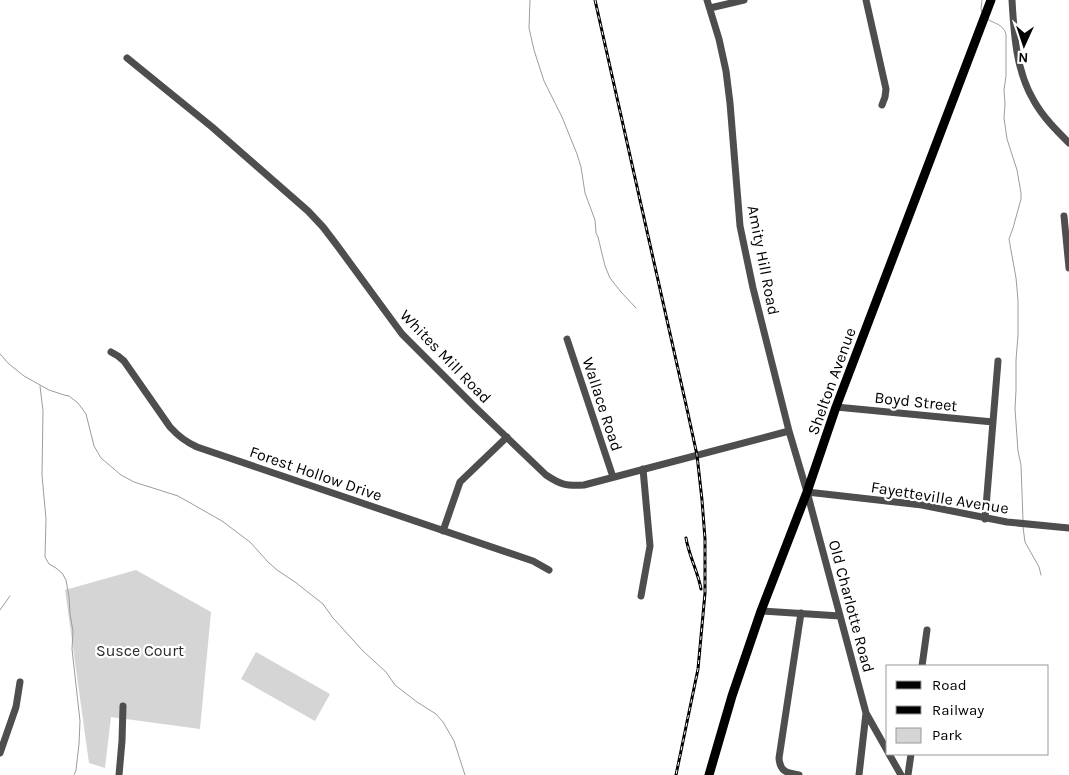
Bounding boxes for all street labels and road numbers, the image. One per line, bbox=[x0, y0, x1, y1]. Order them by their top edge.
street label: Amity Hill Road bbox=[744, 204, 783, 317]
street label: Whites Mill Road bbox=[396, 305, 495, 407]
street label: Shelton Avenue bbox=[803, 325, 860, 437]
street label: Wallace Road bbox=[578, 355, 627, 453]
street label: Boyd Street bbox=[874, 388, 958, 415]
street label: Forest Hollow Drive bbox=[247, 442, 385, 505]
street label: Fayetteville Avenue bbox=[870, 477, 1010, 518]
street label: Old Charlotte Road bbox=[825, 538, 878, 674]

